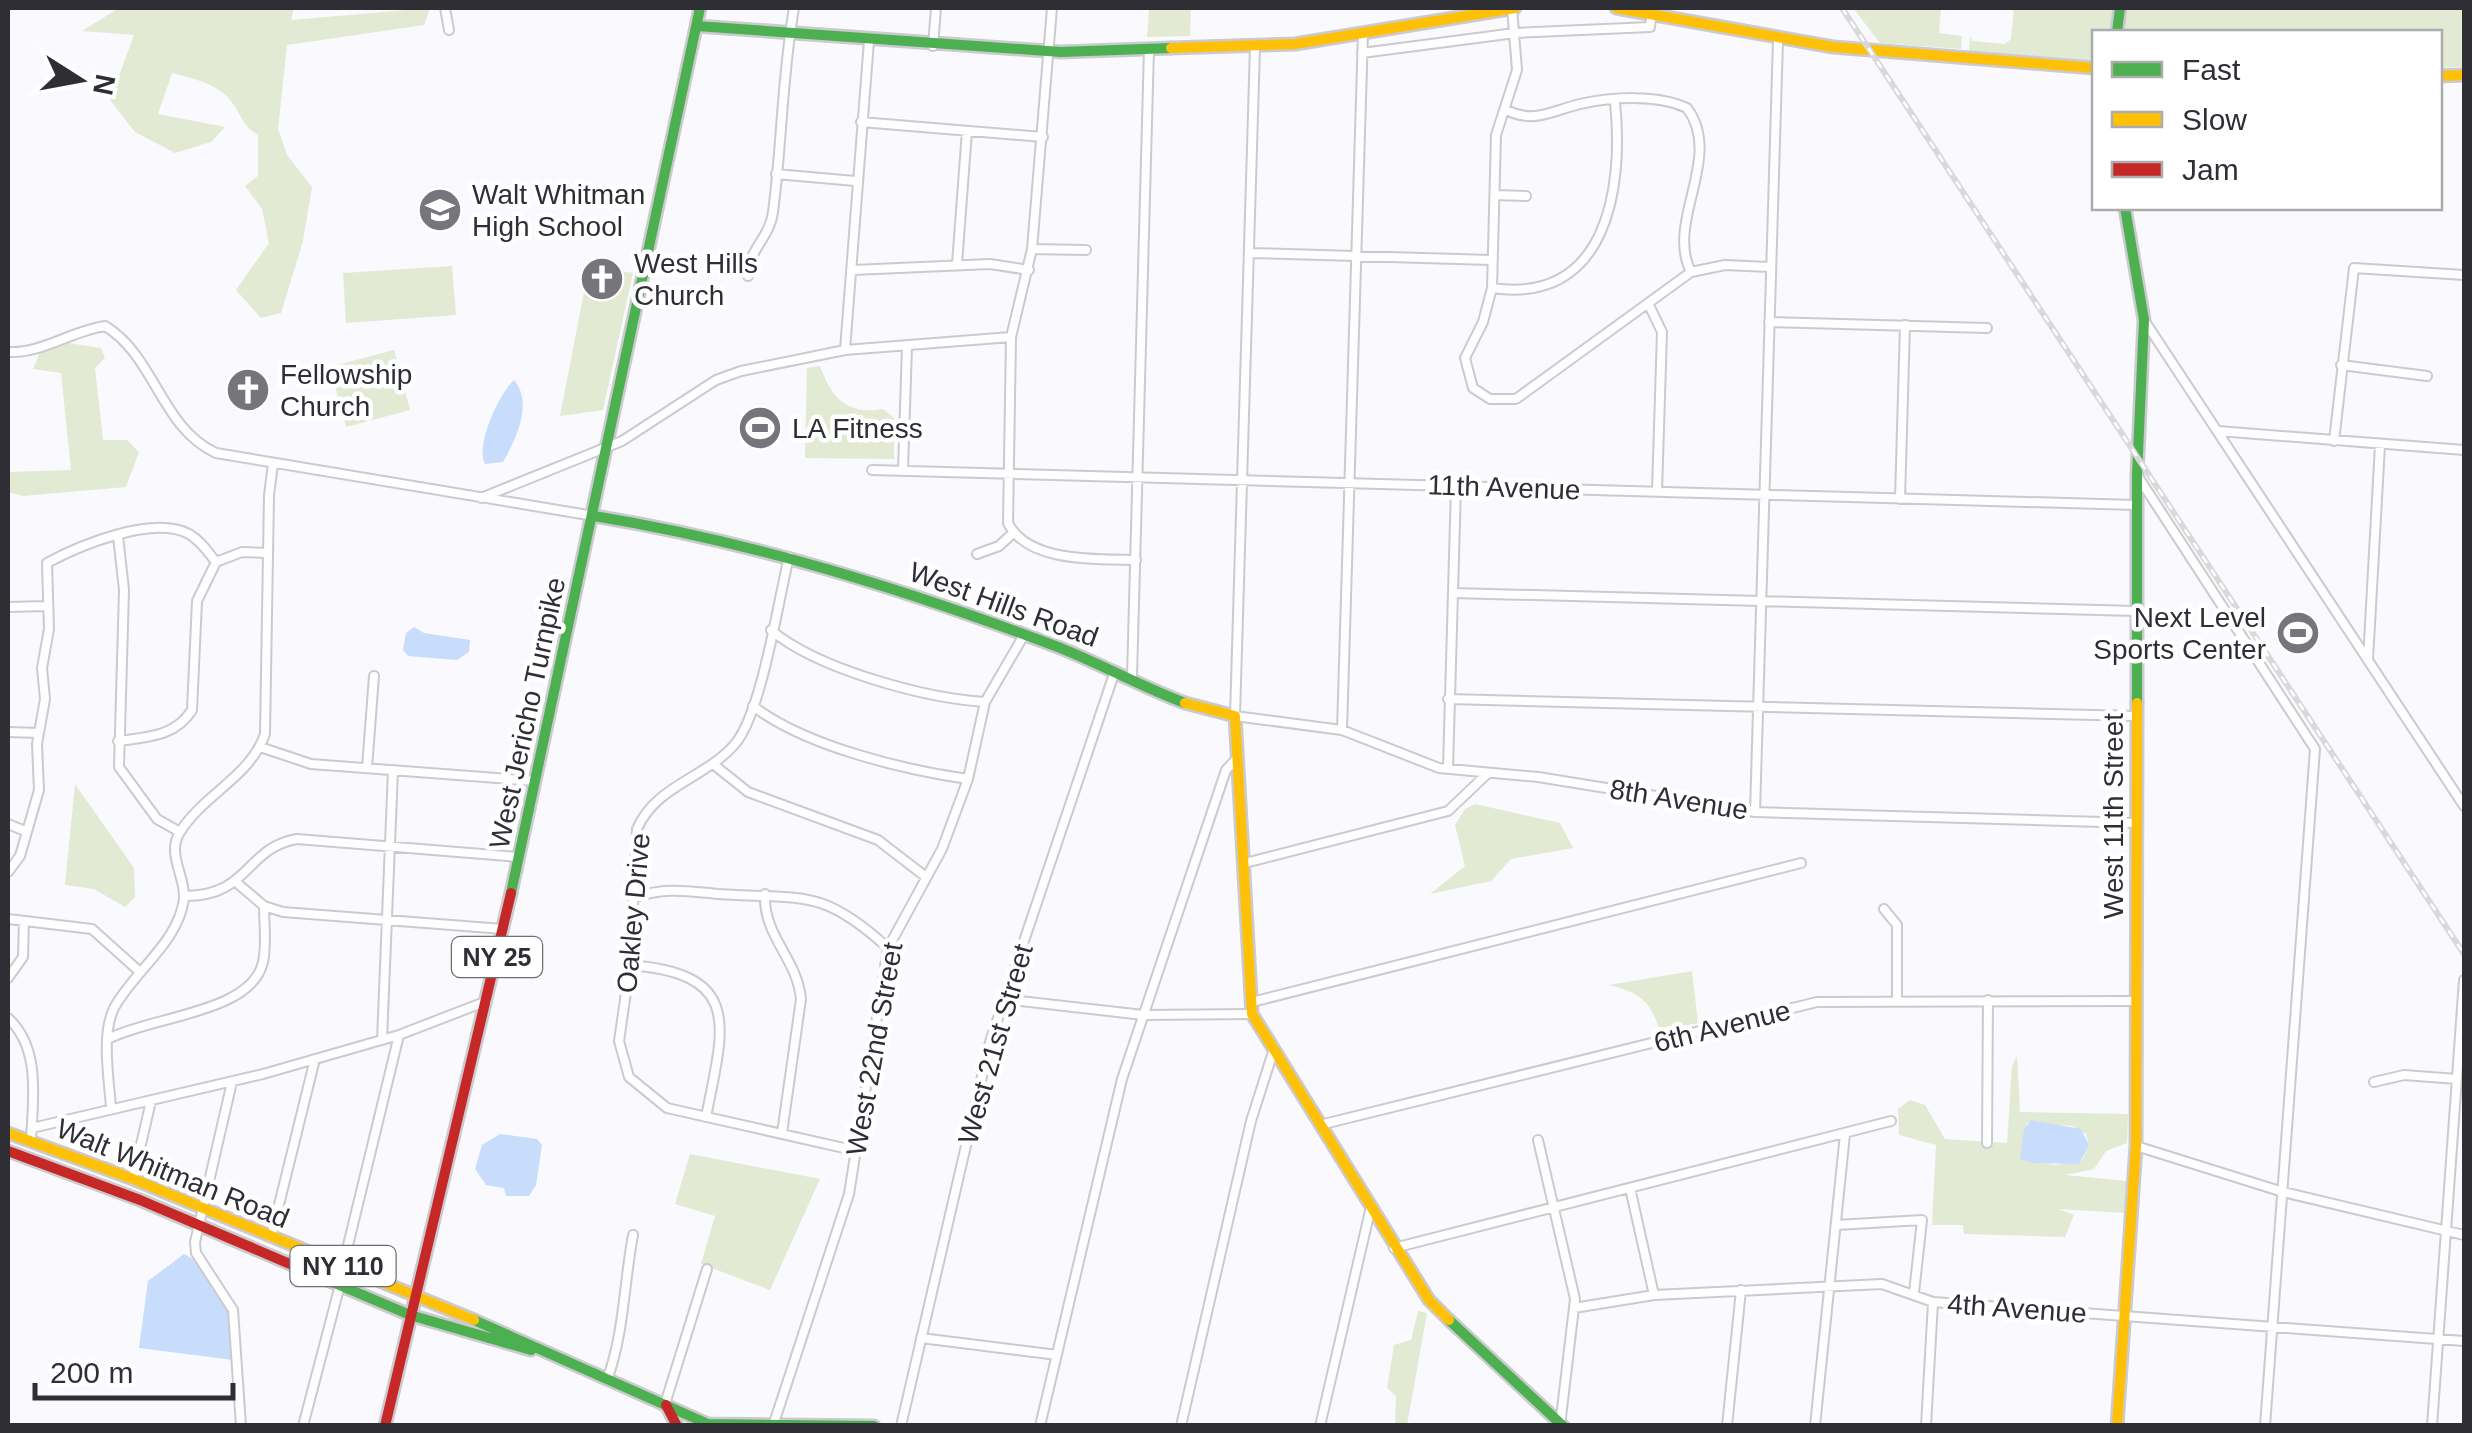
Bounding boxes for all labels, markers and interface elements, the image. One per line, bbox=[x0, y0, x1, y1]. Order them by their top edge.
north arrow bbox=[30, 30, 130, 130]
legend bbox=[2092, 30, 2442, 210]
text: Fast bbox=[2182, 53, 2241, 86]
text: N bbox=[87, 72, 121, 98]
text: Slow bbox=[2182, 103, 2247, 136]
text: Jam bbox=[2182, 153, 2239, 186]
place label: Walt Whitman High School bbox=[472, 179, 645, 242]
school or university icon: Walt Whitman High School bbox=[417, 187, 463, 233]
place label: West Hills Church bbox=[634, 248, 758, 311]
church icon: West Hills Church bbox=[579, 256, 625, 302]
place label: Fellowship Church bbox=[280, 359, 412, 422]
church icon: Fellowship Church bbox=[225, 367, 271, 413]
sports icon: LA Fitness bbox=[737, 405, 783, 451]
place label: LA Fitness bbox=[792, 413, 923, 444]
street label: 11th Avenue bbox=[1427, 469, 1581, 506]
street label: West Hills Road bbox=[905, 556, 1102, 653]
street label: West Jericho Turnpike bbox=[484, 575, 571, 852]
place label: Next Level Sports Center bbox=[2093, 602, 2266, 665]
sports icon: Next Level Sports Center bbox=[2275, 610, 2321, 656]
street label: West 11th Street bbox=[2098, 713, 2129, 919]
street label: 8th Avenue bbox=[1608, 773, 1750, 826]
street label: Oakley Drive bbox=[611, 832, 656, 994]
road number: NY 25 bbox=[452, 937, 542, 977]
street label: West 22nd Street bbox=[840, 940, 909, 1158]
street label: West 21st Street bbox=[952, 940, 1039, 1148]
street label: 6th Avenue bbox=[1651, 995, 1794, 1058]
street label: Walt Whitman Road bbox=[52, 1113, 294, 1234]
road number: NY 110 bbox=[290, 1246, 396, 1286]
street label: 4th Avenue bbox=[1946, 1288, 2088, 1329]
scale bar bbox=[35, 1338, 232, 1400]
text: 200 m bbox=[50, 1356, 133, 1389]

